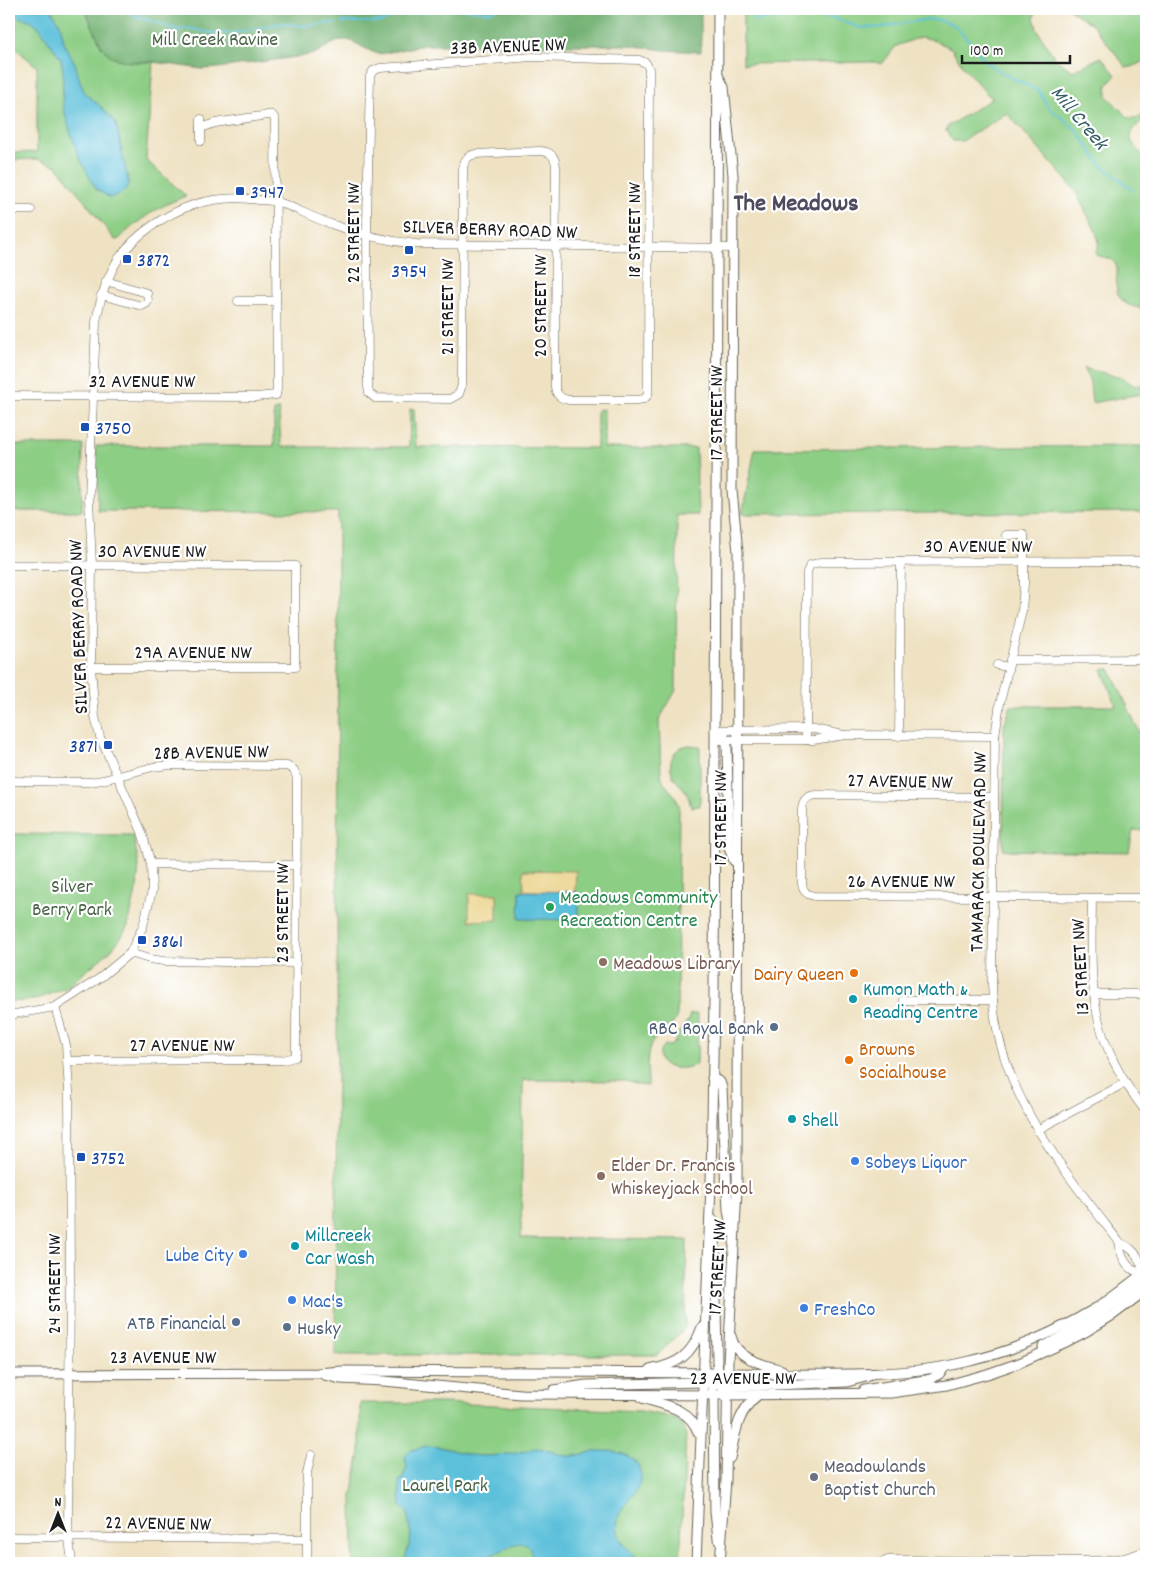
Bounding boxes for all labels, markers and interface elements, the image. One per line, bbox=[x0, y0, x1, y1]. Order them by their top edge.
park label: Mill Creek Ravine bbox=[152, 27, 278, 55]
street label: 33B AVENUE NW bbox=[450, 32, 567, 64]
scale bar bbox=[962, 32, 1070, 64]
text: 100 m bbox=[970, 41, 1003, 63]
water label: Mill Creek bbox=[1042, 80, 1115, 160]
place label: 3947 bbox=[250, 180, 284, 208]
street label: 22 STREET NW bbox=[341, 182, 369, 283]
street label: 18 STREET NW bbox=[622, 182, 650, 278]
marker: 3947 bbox=[234, 185, 246, 197]
district label: The Meadows bbox=[733, 187, 859, 223]
street label: SILVER BERRY ROAD NW bbox=[402, 214, 578, 248]
marker: 3954 bbox=[403, 244, 415, 256]
place label: 3872 bbox=[137, 248, 170, 276]
marker: 3872 bbox=[121, 253, 133, 265]
street label: 20 STREET NW bbox=[528, 254, 556, 357]
street label: 21 STREET NW bbox=[435, 258, 463, 355]
place label: 3954 bbox=[391, 259, 427, 287]
street label: 17 STREET NW bbox=[704, 365, 732, 461]
street label: 32 AVENUE NW bbox=[89, 369, 196, 397]
place label: 3750 bbox=[95, 416, 132, 444]
marker: 3750 bbox=[79, 421, 91, 433]
street label: 30 AVENUE NW bbox=[924, 534, 1033, 562]
street label: SILVER BERRY ROAD NW bbox=[63, 539, 97, 715]
street label: 30 AVENUE NW bbox=[98, 539, 207, 567]
street label: 29A AVENUE NW bbox=[134, 640, 252, 668]
place label: 3871 bbox=[69, 734, 98, 762]
marker: 3871 bbox=[102, 739, 114, 751]
street label: 28B AVENUE NW bbox=[153, 739, 269, 769]
street label: TAMARACK BOULEVARD NW bbox=[964, 751, 996, 952]
street label: 27 AVENUE NW bbox=[847, 768, 953, 798]
street label: 17 STREET NW bbox=[708, 770, 736, 866]
street label: 23 STREET NW bbox=[270, 862, 298, 963]
street label: 26 AVENUE NW bbox=[847, 869, 955, 897]
park label: Silver Berry Park bbox=[32, 874, 112, 925]
place label: Meadows Community Recreation Centre bbox=[560, 885, 718, 936]
marker: Meadows Community Recreation Centre bbox=[544, 901, 556, 913]
street label: 13 STREET NW bbox=[1065, 917, 1099, 1016]
place label: 3861 bbox=[152, 929, 183, 957]
marker: 3861 bbox=[136, 934, 148, 946]
place label: Meadows Library bbox=[613, 951, 741, 979]
marker: Meadows Library bbox=[597, 956, 609, 968]
place label: Dairy Queen bbox=[753, 962, 844, 990]
marker: Dairy Queen bbox=[848, 967, 860, 979]
place label: Kumon Math & Reading Centre bbox=[863, 977, 978, 1028]
marker: Kumon Math & Reading Centre bbox=[847, 993, 859, 1005]
place label: RBC Royal Bank bbox=[649, 1016, 764, 1044]
marker: RBC Royal Bank bbox=[768, 1021, 780, 1033]
street label: 27 AVENUE NW bbox=[129, 1033, 235, 1061]
place label: Browns Socialhouse bbox=[859, 1037, 947, 1088]
marker: Browns Socialhouse bbox=[843, 1054, 855, 1066]
place label: Shell bbox=[802, 1108, 839, 1136]
marker: Shell bbox=[786, 1113, 798, 1125]
place label: 3752 bbox=[91, 1146, 126, 1174]
place label: Sobeys Liquor bbox=[865, 1150, 968, 1178]
marker: 3752 bbox=[75, 1151, 87, 1163]
place label: Elder Dr. Francis Whiskeyjack School bbox=[611, 1153, 753, 1204]
marker: Sobeys Liquor bbox=[849, 1155, 861, 1167]
marker: Elder Dr. Francis Whiskeyjack School bbox=[595, 1170, 607, 1182]
street label: 17 STREET NW bbox=[703, 1218, 735, 1315]
place label: Millcreek Car Wash bbox=[305, 1223, 375, 1274]
street label: 24 STREET NW bbox=[42, 1233, 70, 1334]
marker: Millcreek Car Wash bbox=[289, 1240, 301, 1252]
place label: Lube City bbox=[165, 1243, 234, 1271]
marker: Lube City bbox=[237, 1248, 249, 1260]
place label: Mac's bbox=[302, 1289, 344, 1317]
marker: Mac's bbox=[286, 1294, 298, 1306]
place label: FreshCo bbox=[814, 1297, 876, 1325]
marker: FreshCo bbox=[798, 1302, 810, 1314]
place label: ATB Financial bbox=[127, 1311, 226, 1339]
marker: ATB Financial bbox=[230, 1316, 242, 1328]
place label: Husky bbox=[297, 1316, 341, 1344]
marker: Husky bbox=[281, 1321, 293, 1333]
street label: 23 AVENUE NW bbox=[110, 1345, 217, 1373]
street label: 23 AVENUE NW bbox=[690, 1366, 797, 1394]
place label: Meadowlands Baptist Church bbox=[824, 1454, 936, 1505]
marker: Meadowlands Baptist Church bbox=[808, 1471, 820, 1483]
park label: Laurel Park bbox=[402, 1473, 488, 1501]
north arrow bbox=[32, 1490, 82, 1540]
text: N bbox=[55, 1493, 62, 1513]
street label: 22 AVENUE NW bbox=[105, 1510, 212, 1540]

